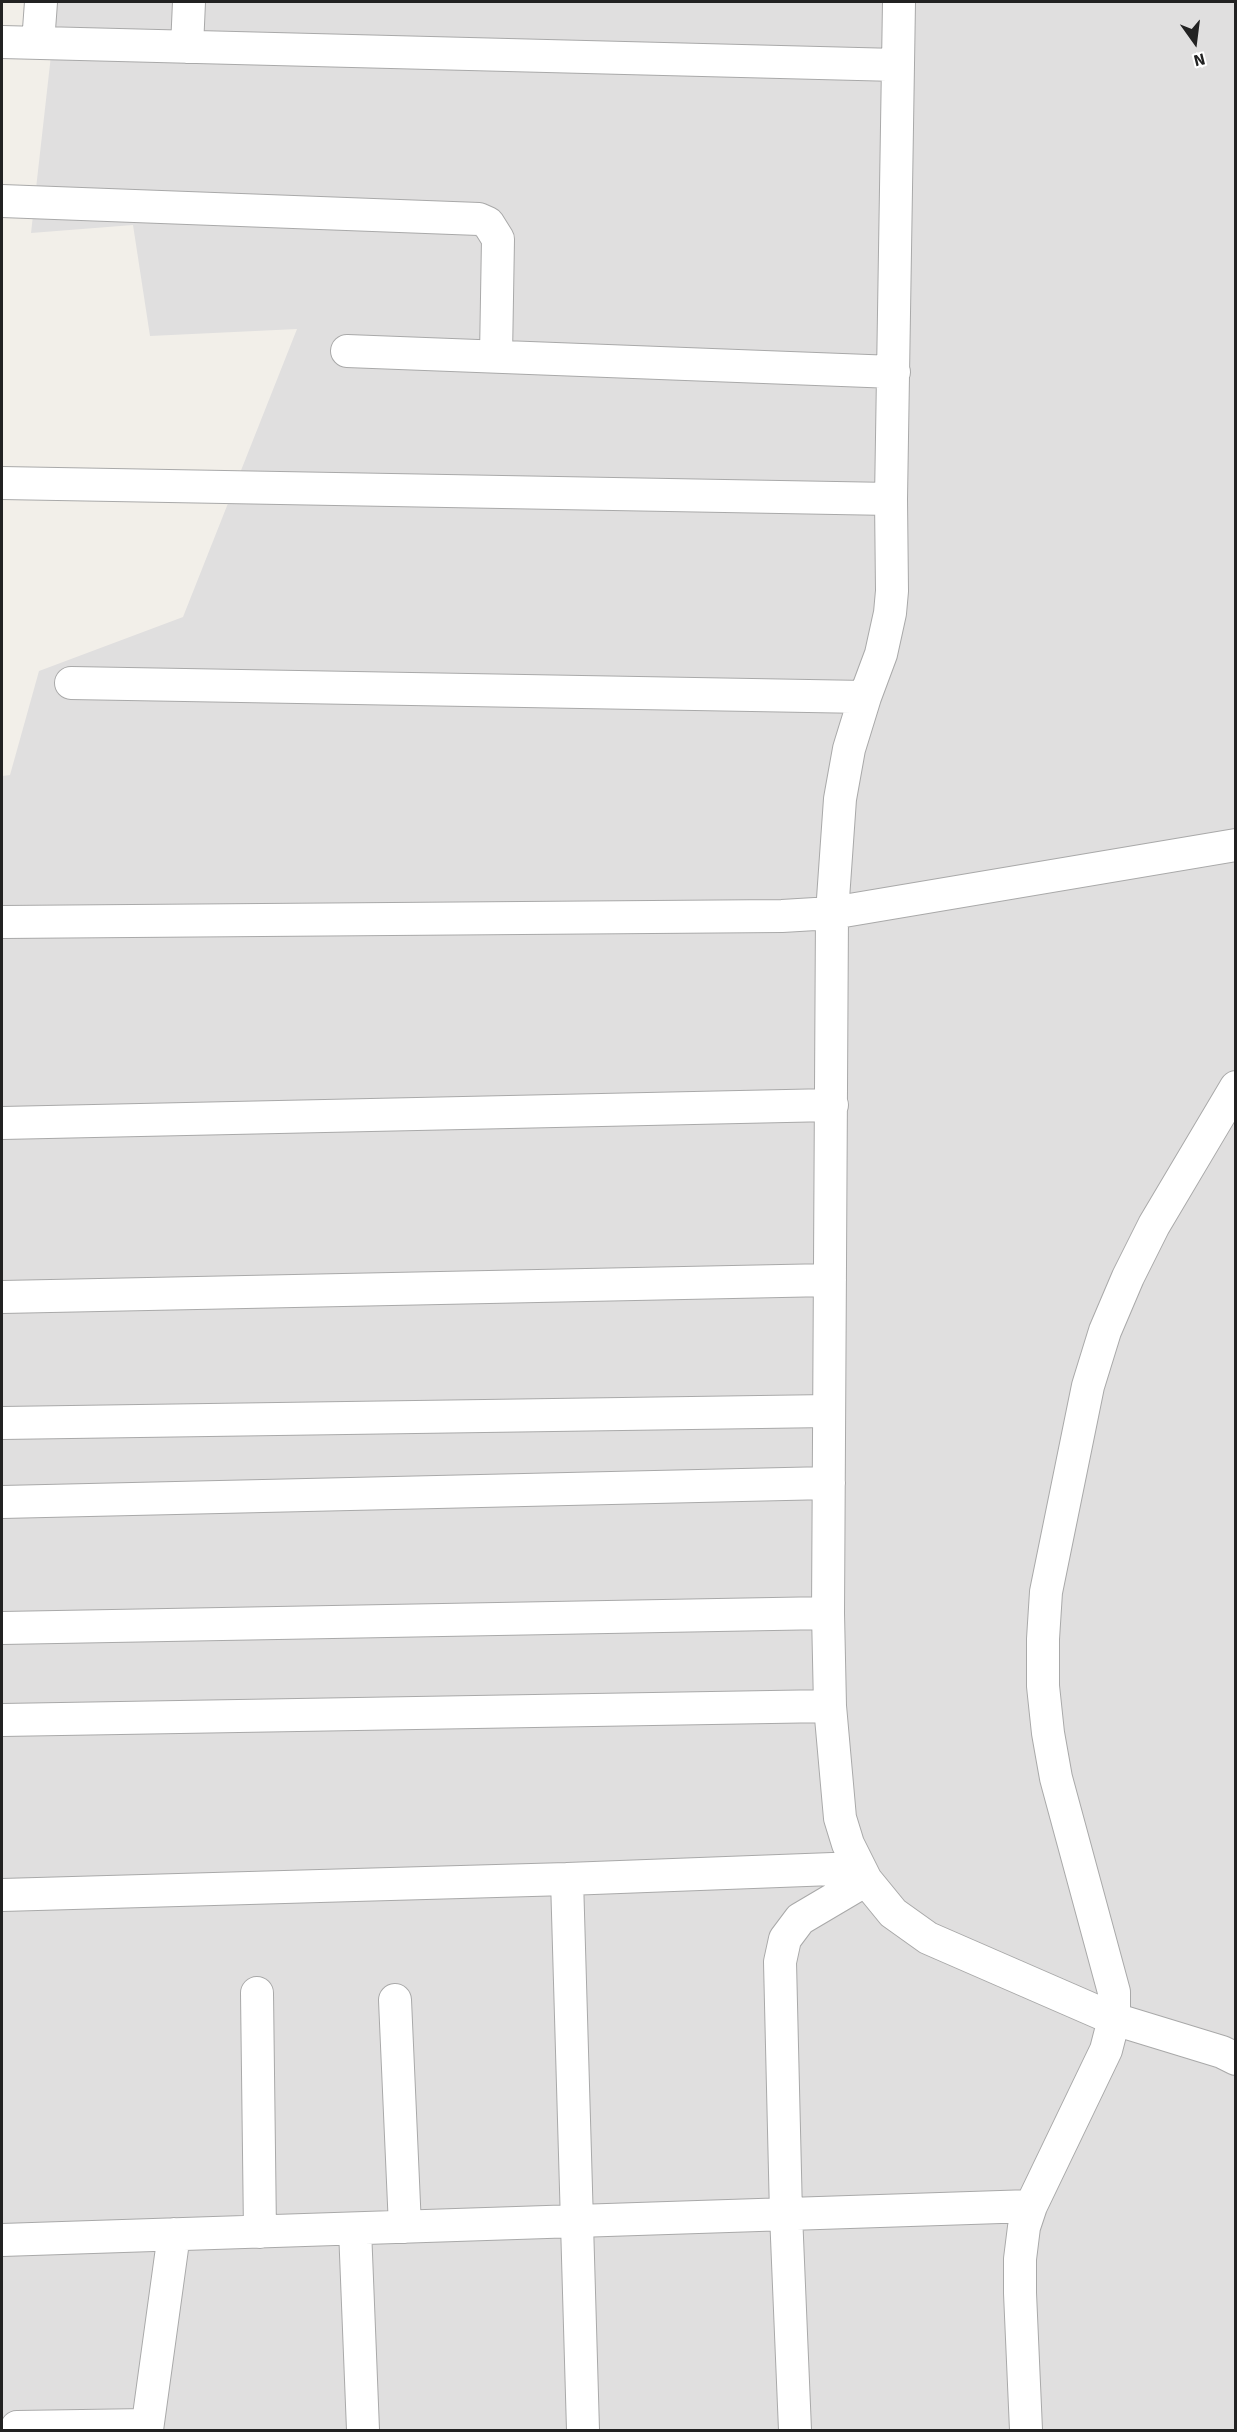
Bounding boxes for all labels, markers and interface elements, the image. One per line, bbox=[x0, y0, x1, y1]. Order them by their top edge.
north arrow bbox=[1165, 12, 1225, 72]
text: N bbox=[1192, 48, 1207, 71]

